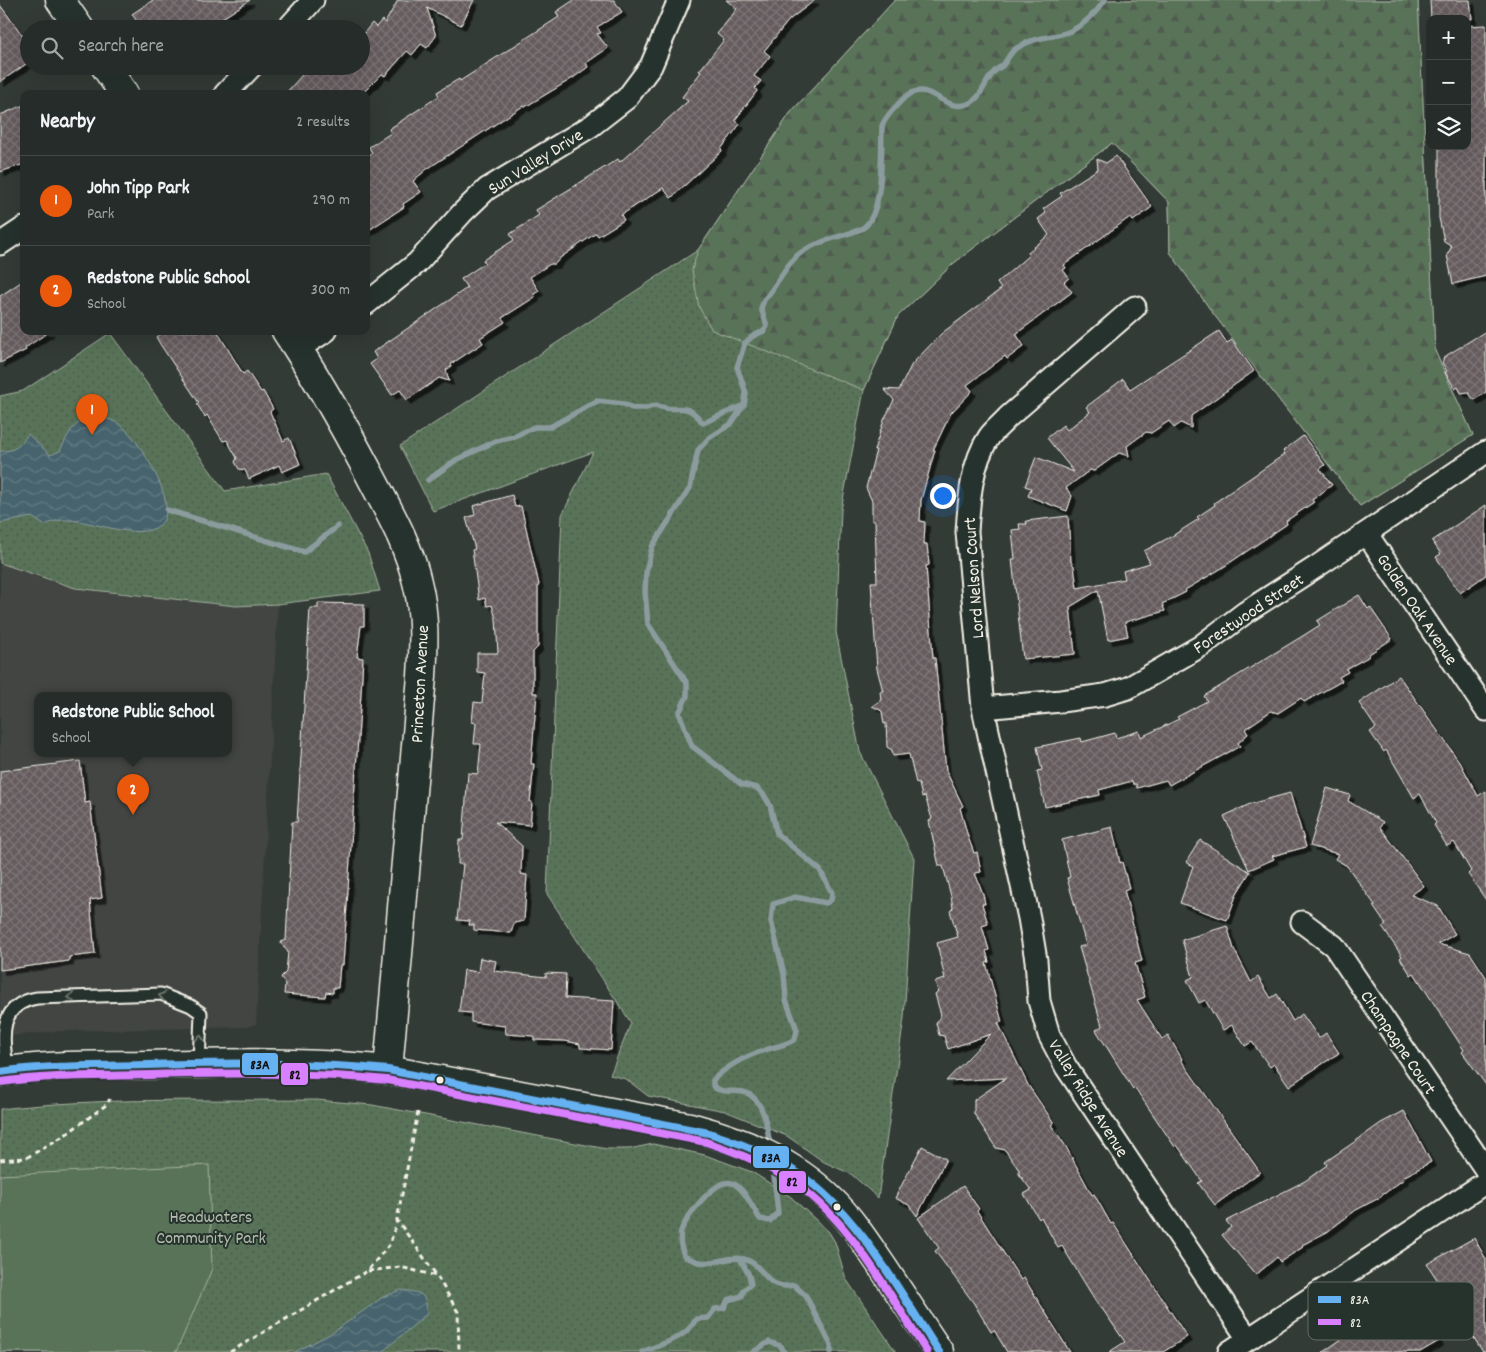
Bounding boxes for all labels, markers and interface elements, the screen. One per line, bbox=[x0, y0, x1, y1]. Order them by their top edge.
map controls bbox=[1426, 15, 1471, 150]
button: + bbox=[1426, 15, 1471, 60]
search box bbox=[20, 20, 370, 75]
icon: search bbox=[38, 34, 66, 62]
text: Search here bbox=[78, 34, 164, 61]
button: − bbox=[1426, 60, 1471, 105]
button: layers bbox=[1426, 105, 1471, 150]
text: Nearby bbox=[40, 108, 95, 138]
text: 2 results bbox=[296, 111, 350, 134]
street label: Sun Valley Drive bbox=[484, 124, 589, 202]
text: John Tipp Park bbox=[87, 176, 190, 203]
text: 1 bbox=[54, 189, 58, 212]
text: 290 m bbox=[312, 189, 350, 212]
text: Park bbox=[87, 203, 114, 226]
text: Redstone Public School bbox=[87, 266, 250, 293]
text: 2 bbox=[53, 279, 60, 302]
text: 300 m bbox=[311, 279, 350, 302]
text: School bbox=[87, 293, 126, 316]
pin: 1 bbox=[76, 394, 108, 435]
your location bbox=[930, 483, 956, 509]
street label: Lord Nelson Court bbox=[959, 516, 992, 639]
street label: Golden Oak Avenue bbox=[1369, 550, 1463, 671]
street label: Forestwood Street bbox=[1189, 569, 1310, 661]
street label: Princeton Avenue bbox=[406, 625, 437, 744]
popup bbox=[34, 692, 232, 757]
text: Redstone Public School bbox=[52, 700, 214, 727]
text: School bbox=[52, 727, 91, 750]
pin: 2 bbox=[117, 774, 149, 815]
street label: Champagne Court bbox=[1353, 986, 1441, 1101]
one-way arrow bbox=[67, 991, 75, 1002]
one-way arrow bbox=[158, 992, 167, 1002]
one-way arrow bbox=[195, 1034, 205, 1042]
street label: Valley Ridge Avenue bbox=[1041, 1036, 1133, 1163]
line badge: 83A bbox=[241, 1052, 279, 1076]
text: 83A bbox=[250, 1056, 270, 1076]
line badge: 82 bbox=[280, 1062, 309, 1086]
text: 82 bbox=[289, 1066, 301, 1086]
unlabelled marker bbox=[435, 1075, 445, 1085]
line badge: 83A bbox=[752, 1145, 790, 1169]
text: 83A bbox=[761, 1149, 781, 1169]
line badge: 82 bbox=[778, 1170, 807, 1194]
text: 82 bbox=[786, 1173, 798, 1193]
unlabelled marker bbox=[832, 1202, 842, 1212]
park label: Headwaters Community Park bbox=[156, 1206, 266, 1252]
legend bbox=[1308, 1282, 1474, 1340]
text: 83A bbox=[1350, 1291, 1370, 1311]
text: 82 bbox=[1350, 1314, 1362, 1334]

